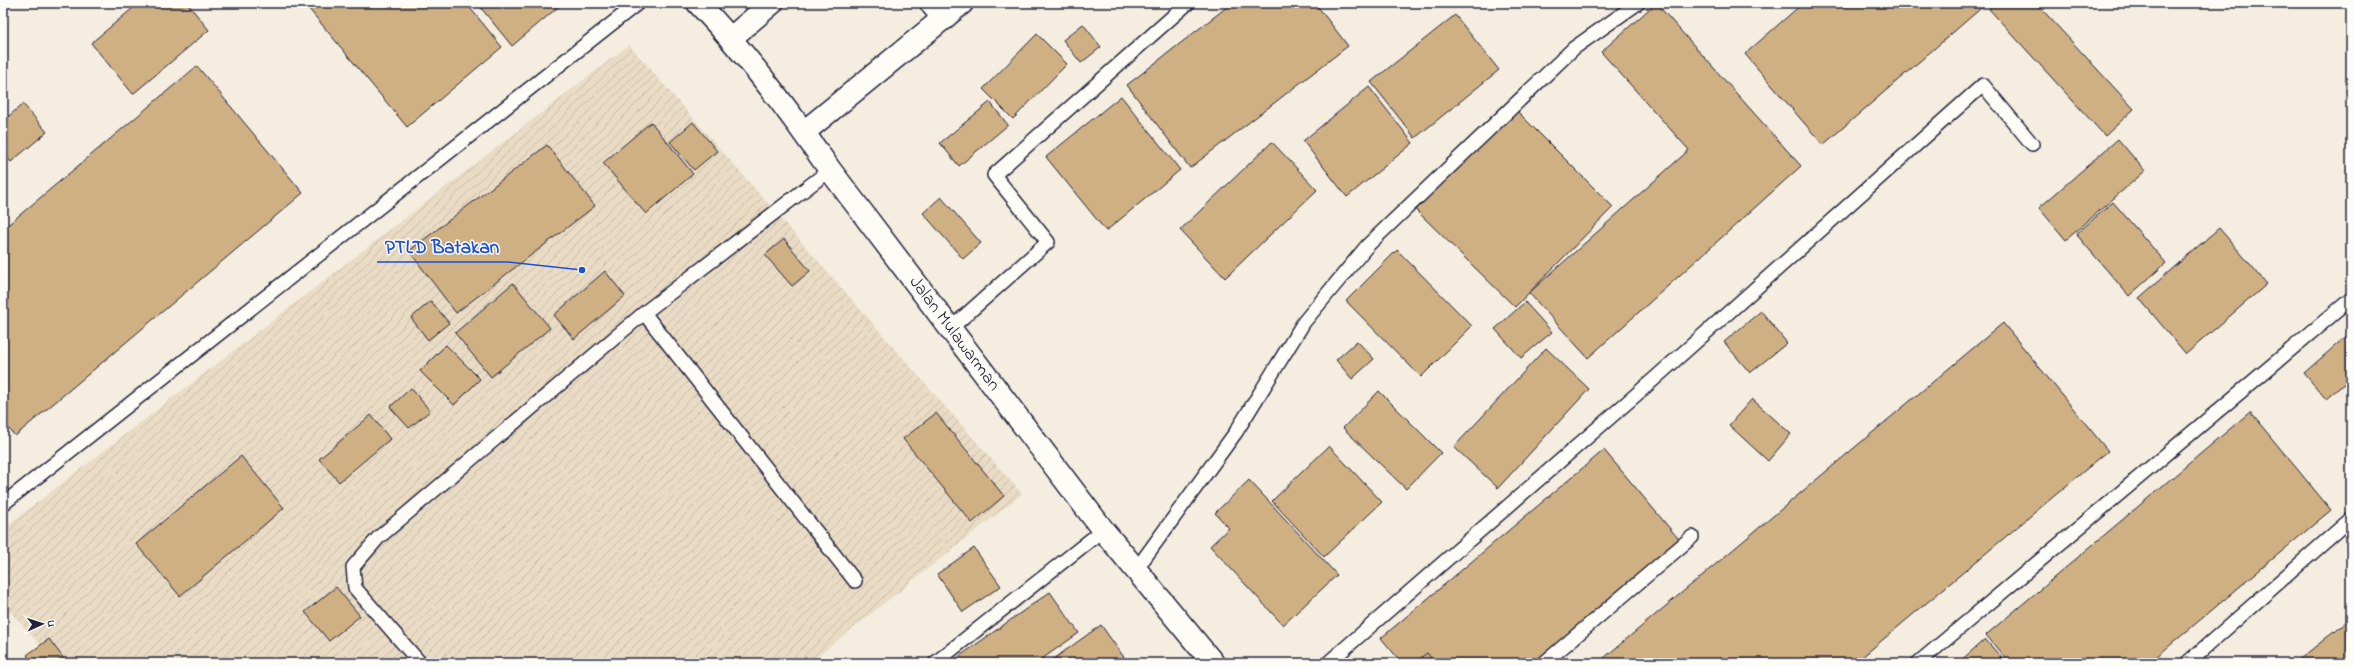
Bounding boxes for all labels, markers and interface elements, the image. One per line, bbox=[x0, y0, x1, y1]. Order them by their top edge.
callout: PTLD Batakan bbox=[377, 231, 507, 262]
text: PTLD Batakan bbox=[385, 235, 499, 262]
street label: Jalan Mulawarman bbox=[902, 271, 1006, 397]
north arrow bbox=[22, 604, 62, 644]
text: U bbox=[43, 620, 59, 627]

